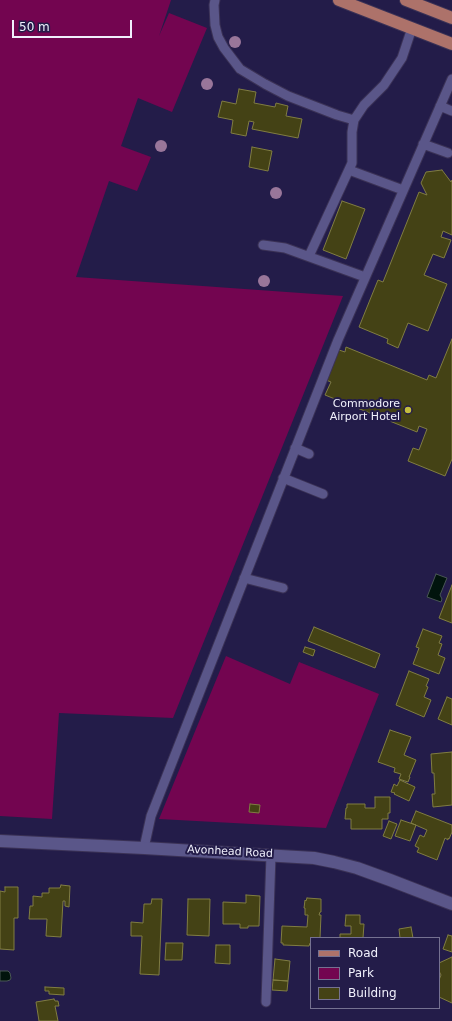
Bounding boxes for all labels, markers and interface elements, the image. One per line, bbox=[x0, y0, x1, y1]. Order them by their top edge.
scale bar bbox=[14, 12, 134, 38]
text: 50 m bbox=[19, 20, 50, 34]
place label: Commodore Airport Hotel bbox=[330, 397, 400, 423]
marker: Commodore Airport Hotel bbox=[403, 405, 413, 415]
street label: Avonhead Road bbox=[187, 843, 273, 861]
legend bbox=[310, 937, 440, 1009]
text: Road bbox=[348, 946, 378, 960]
text: Park bbox=[348, 966, 374, 980]
text: Building bbox=[348, 986, 397, 1000]

